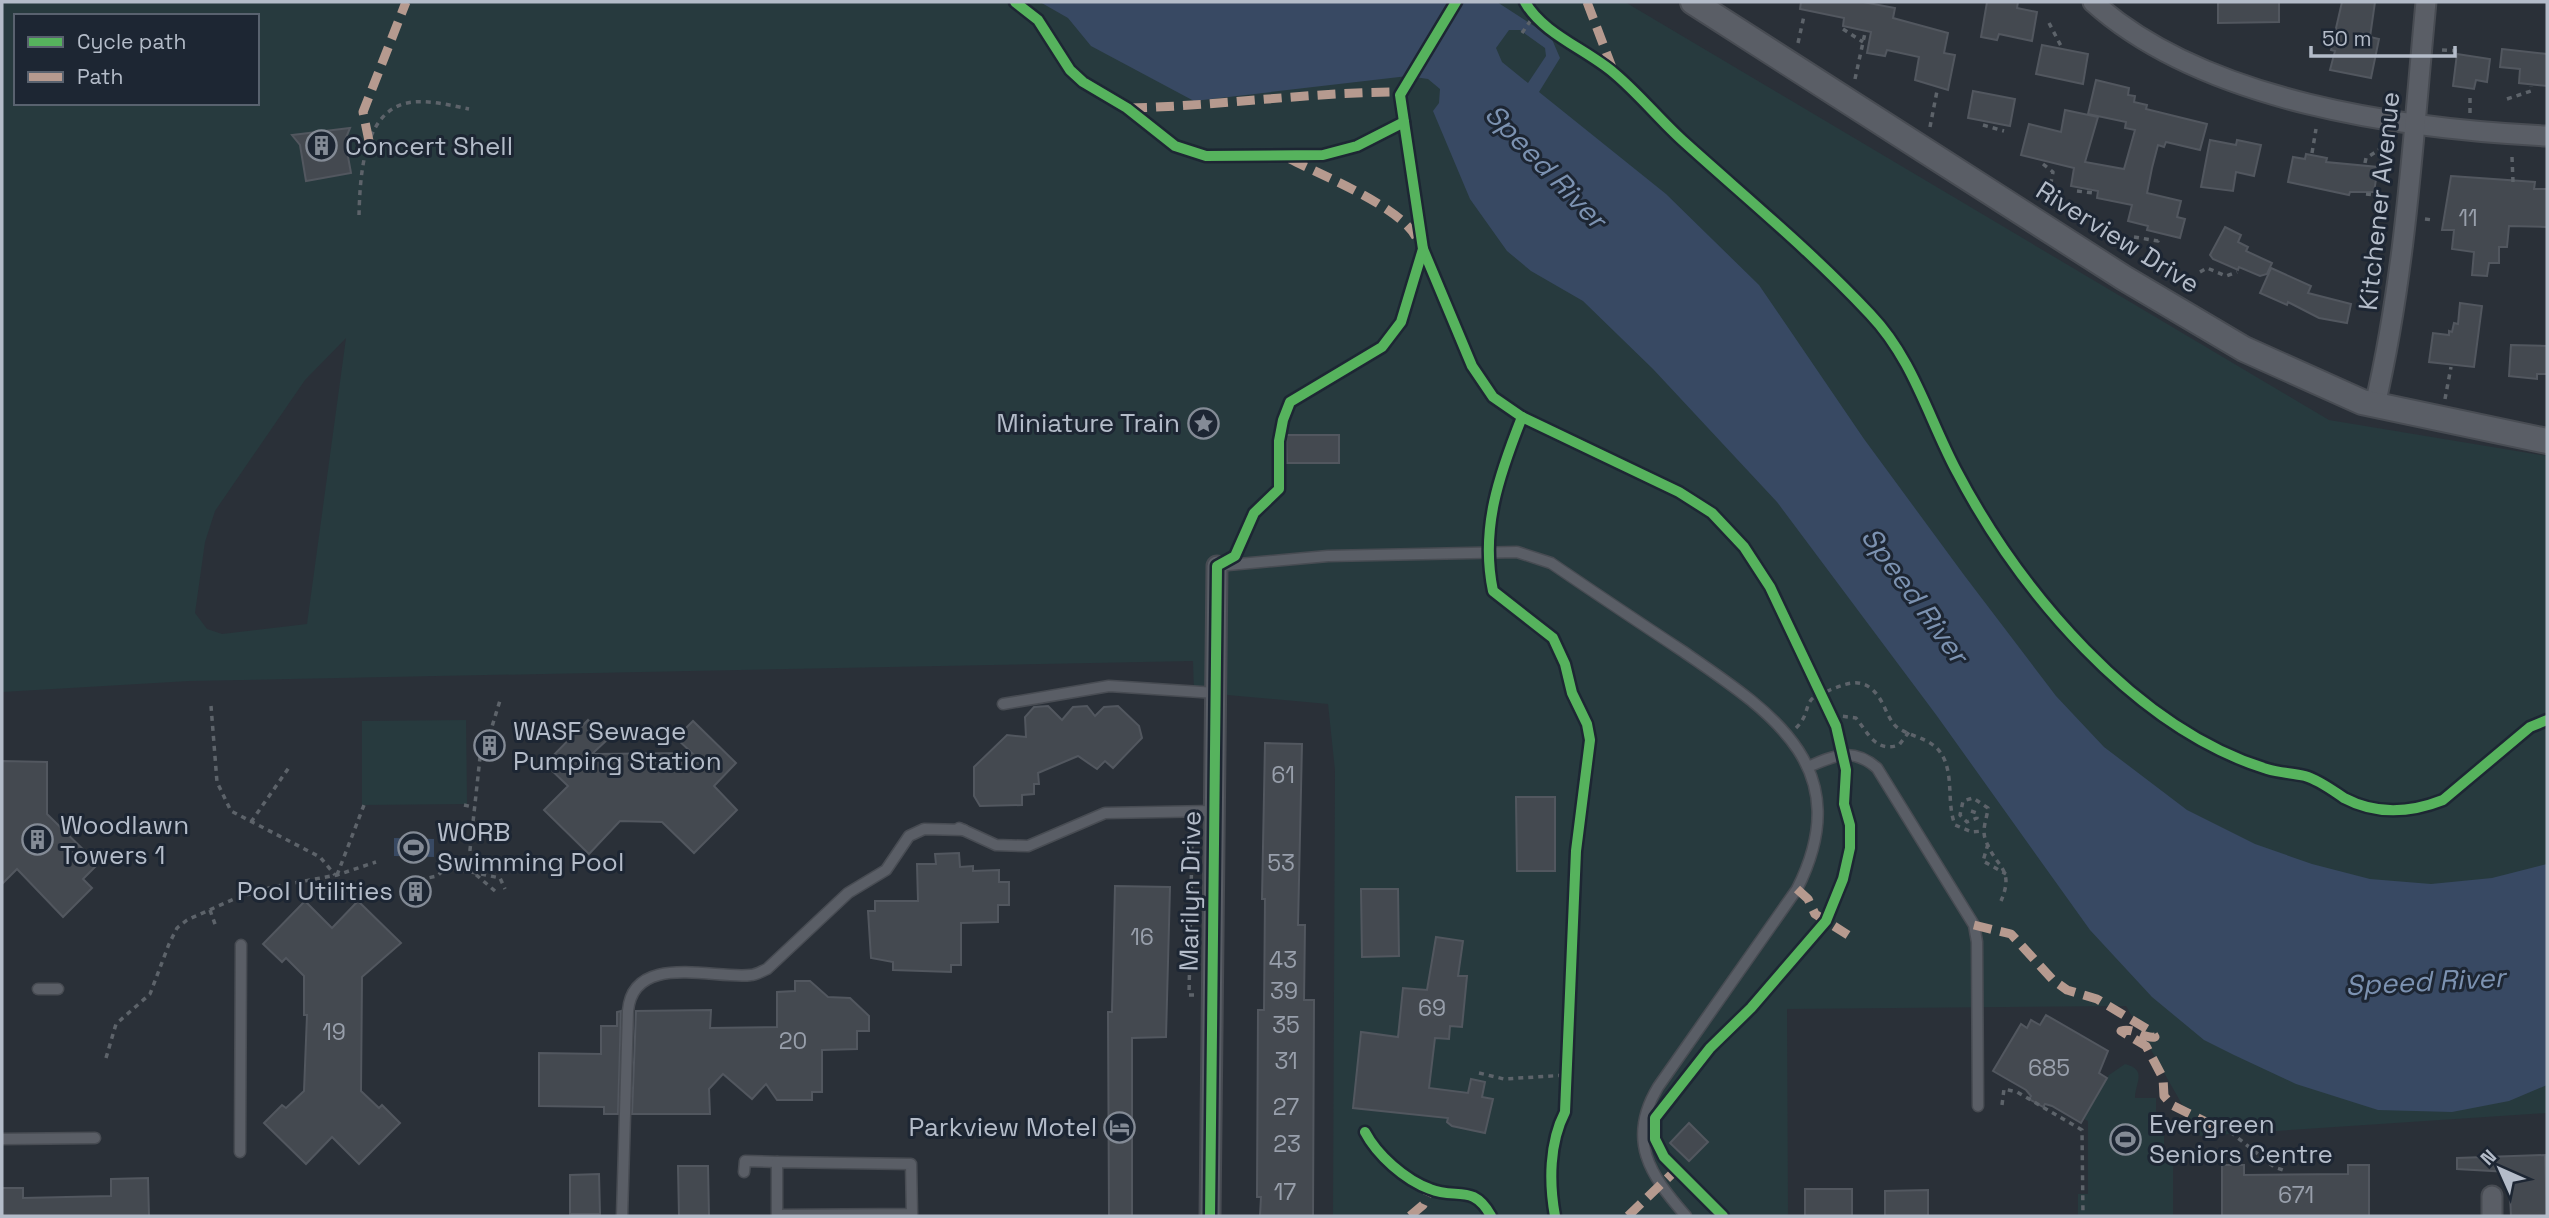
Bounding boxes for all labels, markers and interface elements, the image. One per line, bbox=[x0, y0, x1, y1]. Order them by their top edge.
legend bbox=[14, 14, 259, 105]
scale bar bbox=[2311, 14, 2454, 58]
text: 50 m bbox=[2322, 25, 2372, 52]
text: Cycle path bbox=[77, 28, 186, 55]
text: Path bbox=[77, 63, 123, 90]
street label: Kitchener Avenue bbox=[2351, 90, 2407, 312]
water label: Speed River bbox=[1478, 96, 1617, 238]
building icon: Concert Shell bbox=[305, 129, 339, 163]
place label: Concert Shell bbox=[345, 129, 513, 163]
street label: Riverview Drive bbox=[2030, 173, 2206, 301]
house number: 11 bbox=[2458, 203, 2478, 233]
place label: Miniature Train bbox=[996, 406, 1180, 440]
place icon: Miniature Train bbox=[1186, 406, 1220, 440]
water label: Speed River bbox=[1853, 520, 1979, 673]
place label: WASF Sewage Pumping Station bbox=[513, 714, 722, 778]
building icon: WASF Sewage Pumping Station bbox=[473, 729, 507, 763]
house number: 61 bbox=[1271, 760, 1295, 790]
place label: Woodlawn Towers 1 bbox=[60, 808, 189, 872]
street label: Marilyn Drive bbox=[1172, 810, 1208, 972]
place label: WORB Swimming Pool bbox=[437, 815, 624, 879]
building icon: Woodlawn Towers 1 bbox=[20, 823, 54, 857]
sports icon: WORB Swimming Pool bbox=[397, 830, 431, 864]
house number: 53 bbox=[1267, 848, 1295, 878]
place label: Pool Utilities bbox=[237, 874, 393, 908]
building icon: Pool Utilities bbox=[399, 874, 433, 908]
house number: 16 bbox=[1130, 922, 1154, 952]
house number: 43 bbox=[1269, 945, 1297, 975]
water label: Speed River bbox=[2344, 959, 2509, 1003]
house number: 39 bbox=[1270, 976, 1298, 1006]
house number: 69 bbox=[1418, 993, 1446, 1023]
house number: 35 bbox=[1272, 1010, 1300, 1040]
house number: 19 bbox=[322, 1017, 346, 1047]
house number: 20 bbox=[779, 1026, 807, 1056]
house number: 31 bbox=[1274, 1046, 1298, 1076]
house number: 685 bbox=[2028, 1053, 2070, 1083]
house number: 27 bbox=[1273, 1092, 1299, 1122]
place label: Evergreen Seniors Centre bbox=[2149, 1107, 2333, 1171]
place label: Parkview Motel bbox=[909, 1110, 1097, 1144]
hotel icon: Parkview Motel bbox=[1103, 1110, 1137, 1144]
sports icon: Evergreen Seniors Centre bbox=[2109, 1122, 2143, 1156]
house number: 23 bbox=[1273, 1129, 1301, 1159]
north arrow bbox=[2465, 1134, 2535, 1204]
text: N bbox=[2475, 1144, 2502, 1171]
house number: 17 bbox=[1274, 1177, 1296, 1207]
house number: 671 bbox=[2278, 1180, 2314, 1210]

